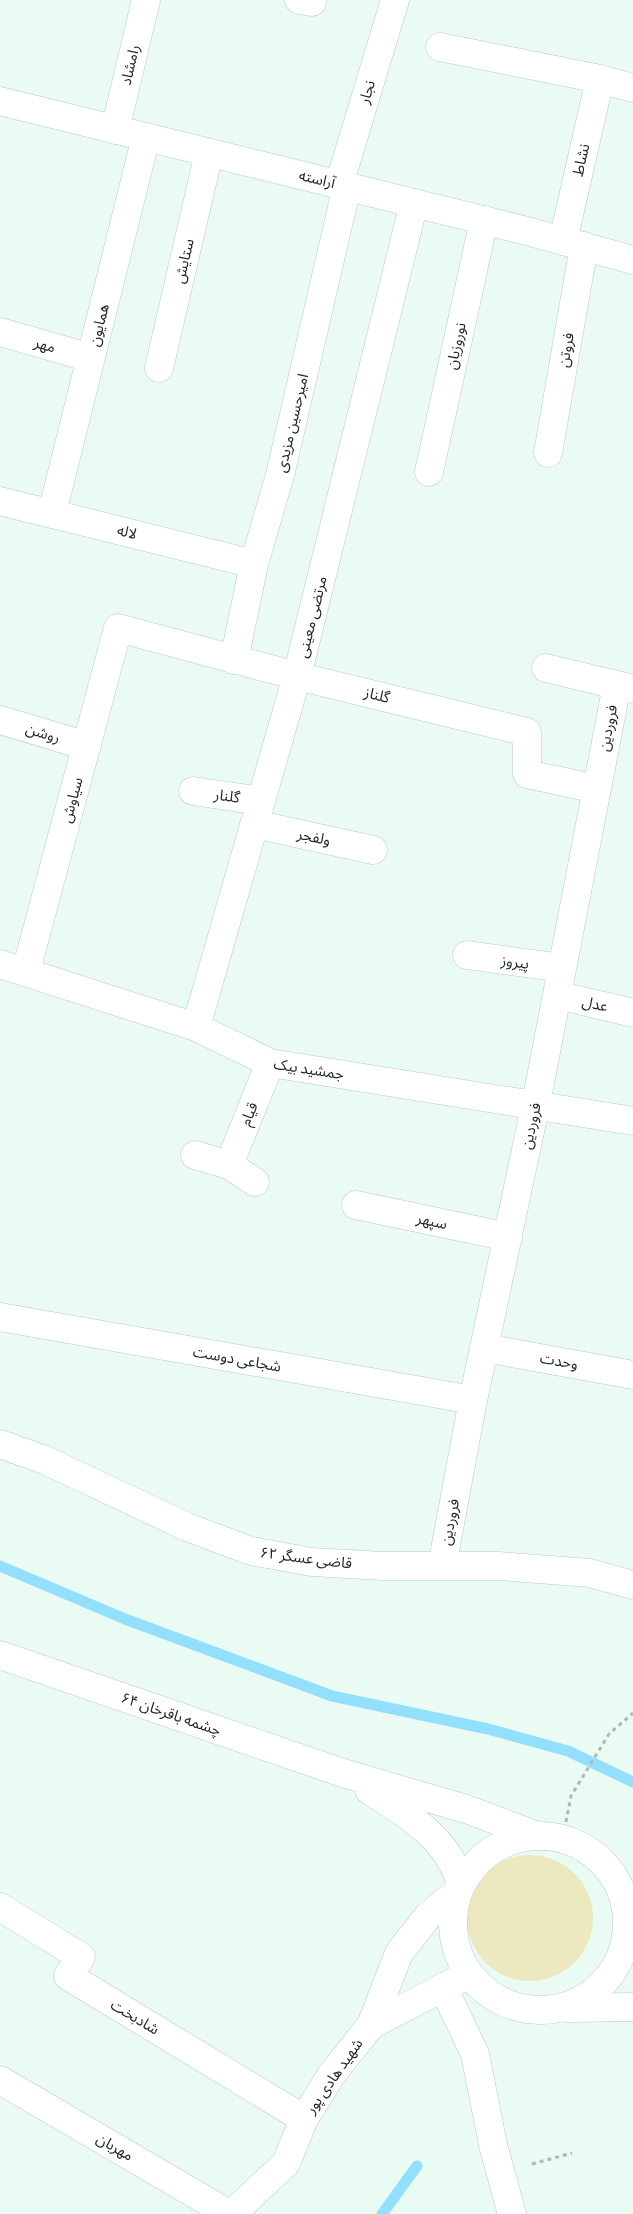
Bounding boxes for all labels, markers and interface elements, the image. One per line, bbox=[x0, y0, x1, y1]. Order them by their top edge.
street label: رامشاد bbox=[116, 43, 145, 87]
street label: نجار bbox=[354, 78, 381, 107]
street label: نشاط bbox=[568, 142, 595, 179]
street label: آراسته bbox=[296, 165, 338, 194]
street label: ستایش bbox=[169, 236, 200, 286]
street label: همایون bbox=[84, 301, 115, 349]
street label: نوروزیان bbox=[441, 321, 472, 372]
street label: فروتن bbox=[553, 331, 580, 369]
street label: مهر bbox=[31, 332, 58, 359]
street label: امیرحسین مزیدی bbox=[271, 372, 314, 475]
street label: لاله bbox=[115, 520, 139, 545]
street label: مرتضی معینی bbox=[292, 574, 333, 660]
street label: گلناز bbox=[361, 682, 393, 709]
street label: فروردین bbox=[594, 703, 623, 753]
street label: روشن bbox=[23, 718, 63, 749]
street label: سیاوش bbox=[56, 775, 89, 825]
street label: گلنار bbox=[212, 784, 242, 809]
street label: ولفجر bbox=[294, 824, 332, 851]
street label: پیروز bbox=[499, 950, 530, 975]
street label: عدل bbox=[580, 991, 610, 1018]
street label: جمشید بیک bbox=[272, 1054, 346, 1085]
street label: قیام bbox=[235, 1099, 264, 1129]
street label: فروردین bbox=[516, 1101, 547, 1151]
street label: سپهر bbox=[414, 1208, 449, 1235]
street label: شجاعی دوست bbox=[191, 1341, 283, 1378]
street label: وحدت bbox=[538, 1348, 580, 1375]
street label: فروردین bbox=[436, 1497, 465, 1547]
street label: قاضی عسگر ۶۲ bbox=[259, 1542, 354, 1575]
street label: چشمه باقرخان ۶۴ bbox=[118, 1688, 224, 1741]
street label: شادبخت bbox=[107, 1995, 163, 2040]
street label: شهید هادی پور bbox=[300, 2034, 368, 2119]
street label: مهربان bbox=[92, 2128, 137, 2166]

